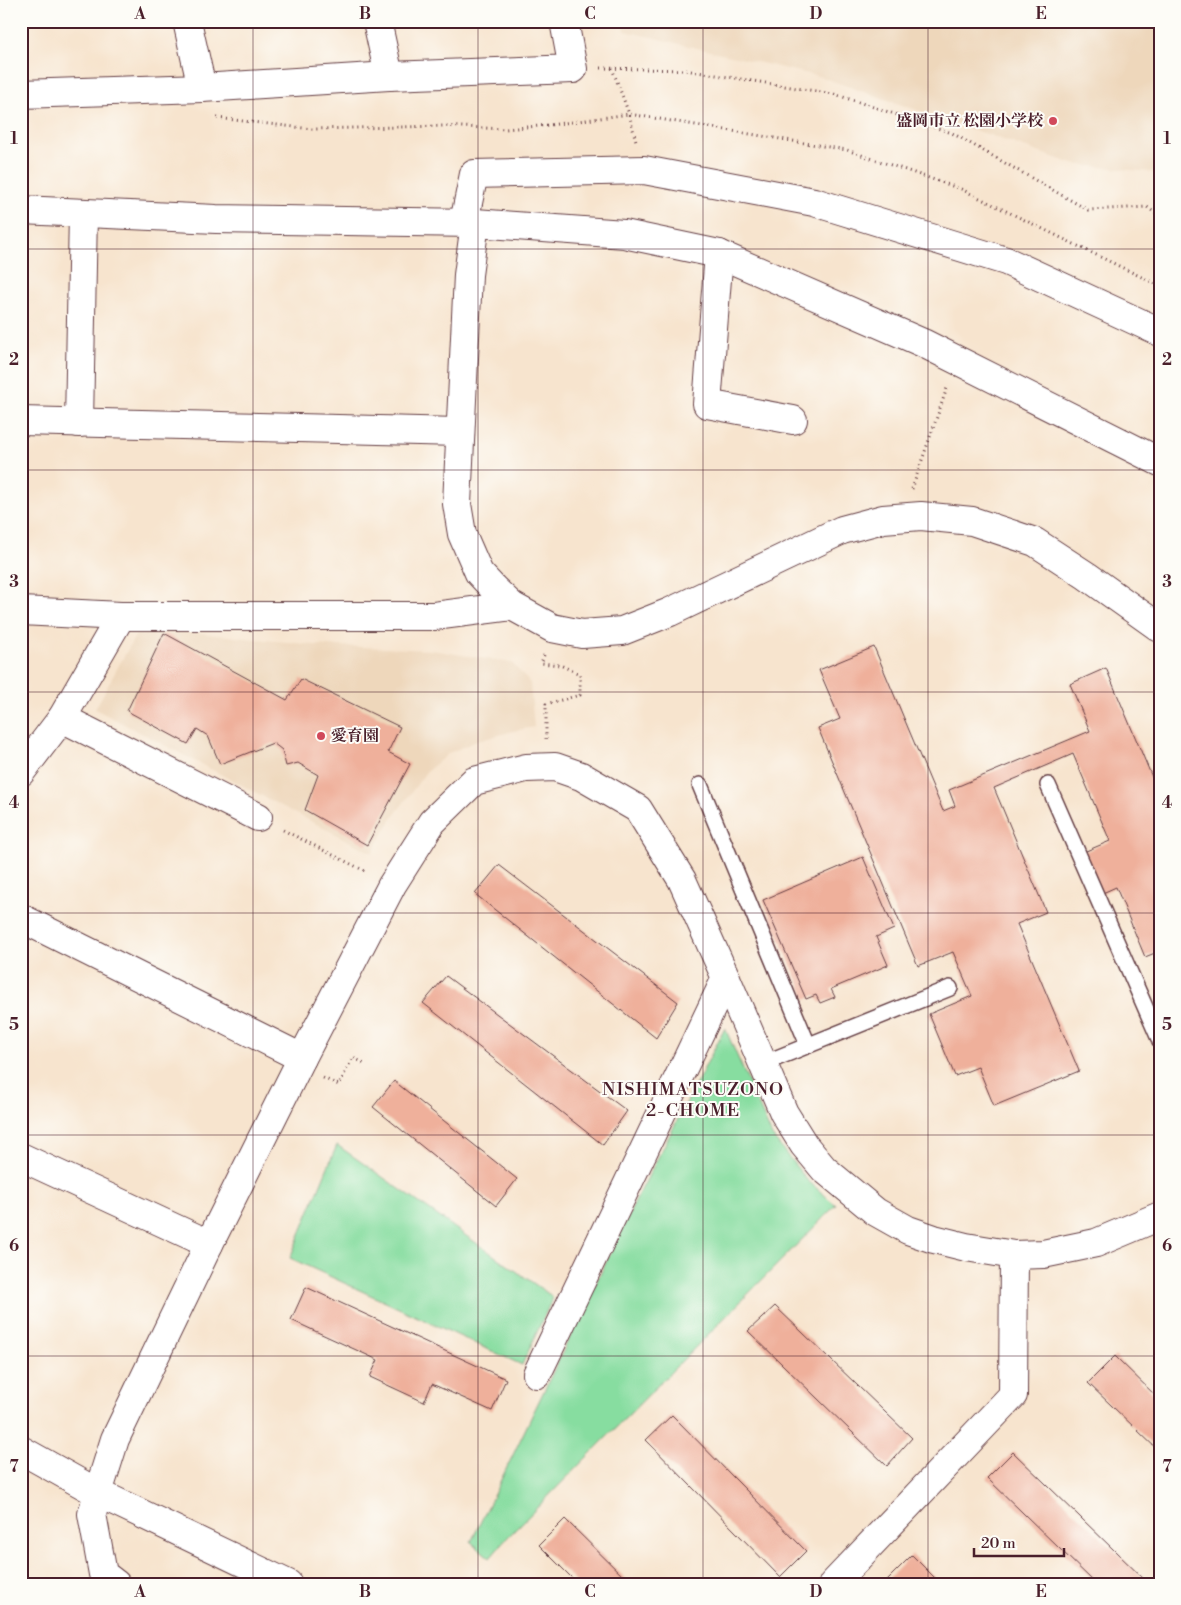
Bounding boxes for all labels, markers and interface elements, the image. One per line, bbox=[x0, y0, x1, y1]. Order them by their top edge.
text: A bbox=[133, 4, 146, 24]
text: B bbox=[359, 4, 371, 24]
text: C bbox=[584, 4, 596, 24]
text: D bbox=[810, 4, 823, 24]
text: E bbox=[1035, 4, 1047, 24]
place label: 盛岡市立 松園小学校 bbox=[896, 111, 1044, 131]
marker: 盛岡市立 松園小学校 bbox=[1047, 115, 1059, 127]
text: 1 bbox=[10, 129, 18, 149]
text: 1 bbox=[1163, 129, 1171, 149]
text: 2 bbox=[9, 350, 19, 370]
text: 2 bbox=[1162, 350, 1172, 370]
text: 3 bbox=[9, 572, 19, 592]
text: 3 bbox=[1162, 572, 1172, 592]
place label: 愛育園 bbox=[331, 726, 379, 746]
marker: 愛育園 bbox=[315, 730, 327, 742]
text: 4 bbox=[9, 793, 20, 813]
text: 4 bbox=[1162, 793, 1173, 813]
text: 5 bbox=[9, 1015, 19, 1035]
text: 5 bbox=[1162, 1015, 1172, 1035]
district label: NISHIMATSUZONO 2-CHOME bbox=[602, 1078, 784, 1122]
text: 6 bbox=[9, 1236, 19, 1256]
text: 6 bbox=[1162, 1236, 1172, 1256]
text: 7 bbox=[9, 1457, 19, 1477]
text: 7 bbox=[1162, 1457, 1172, 1477]
scale bar bbox=[974, 1525, 1064, 1557]
text: 20 m bbox=[981, 1534, 1016, 1553]
text: A bbox=[133, 1582, 146, 1602]
text: B bbox=[359, 1582, 371, 1602]
text: C bbox=[584, 1582, 596, 1602]
text: D bbox=[810, 1582, 823, 1602]
text: E bbox=[1035, 1582, 1047, 1602]

